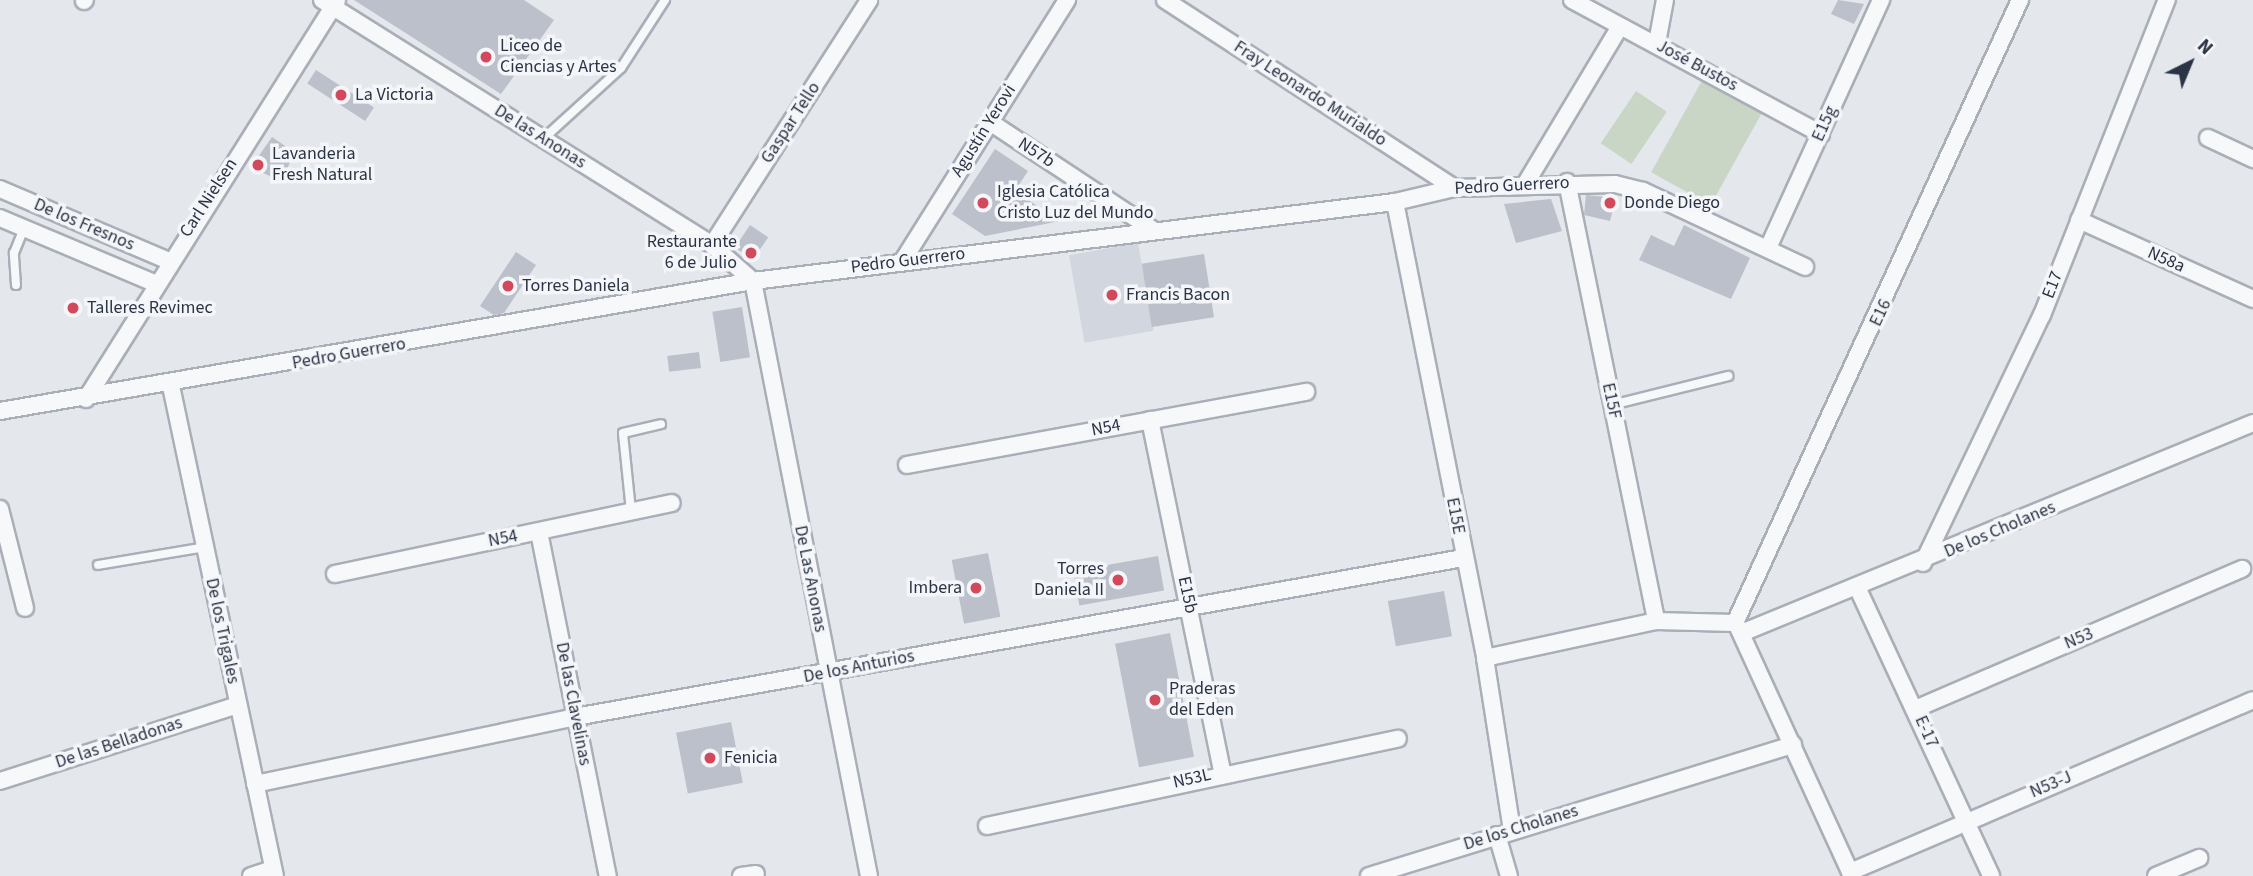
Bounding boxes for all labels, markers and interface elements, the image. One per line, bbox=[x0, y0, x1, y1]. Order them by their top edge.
north arrow bbox=[2155, 28, 2225, 98]
text: N bbox=[2191, 33, 2218, 61]
place label: Liceo de Ciencias y Artes bbox=[500, 36, 617, 78]
street label: Fray Leonardo Murialdo bbox=[1230, 36, 1390, 152]
street label: José Bustos bbox=[1653, 36, 1741, 96]
marker: Liceo de Ciencias y Artes bbox=[478, 49, 494, 65]
street label: Gaspar Tello bbox=[757, 78, 825, 168]
street label: Agustín Yerovi bbox=[947, 81, 1021, 181]
place label: La Victoria bbox=[355, 84, 433, 106]
marker: La Victoria bbox=[333, 87, 349, 103]
street label: De las Anonas bbox=[490, 100, 590, 174]
street label: E15g bbox=[1808, 103, 1842, 145]
street label: N57b bbox=[1014, 133, 1058, 173]
place label: Lavanderia Fresh Natural bbox=[272, 144, 372, 186]
street label: Carl Nielsen bbox=[176, 155, 242, 241]
marker: Lavanderia Fresh Natural bbox=[250, 157, 266, 173]
street label: Pedro Guerrero bbox=[1454, 172, 1570, 200]
place label: Iglesia Católica Cristo Luz del Mundo bbox=[997, 182, 1154, 224]
place label: Donde Diego bbox=[1624, 192, 1720, 214]
street label: De los Fresnos bbox=[30, 194, 138, 256]
marker: Iglesia Católica Cristo Luz del Mundo bbox=[975, 195, 991, 211]
marker: Donde Diego bbox=[1602, 195, 1618, 211]
place label: Restaurante 6 de Julio bbox=[647, 232, 737, 274]
street label: N58a bbox=[2144, 242, 2188, 278]
street label: Pedro Guerrero bbox=[850, 243, 966, 279]
marker: Restaurante 6 de Julio bbox=[743, 245, 759, 261]
street label: E17 bbox=[2038, 268, 2068, 302]
place label: Torres Daniela bbox=[522, 275, 630, 297]
marker: Torres Daniela bbox=[500, 278, 516, 294]
place label: Francis Bacon bbox=[1126, 284, 1230, 306]
marker: Francis Bacon bbox=[1104, 287, 1120, 303]
street label: E16 bbox=[1865, 296, 1897, 330]
place label: Talleres Revimec bbox=[87, 297, 213, 319]
marker: Talleres Revimec bbox=[65, 300, 81, 316]
street label: Pedro Guerrero bbox=[291, 333, 407, 375]
street label: E15F bbox=[1597, 381, 1625, 421]
street label: N54 bbox=[1089, 415, 1123, 441]
street label: E15E bbox=[1441, 496, 1469, 536]
street label: De los Cholanes bbox=[1941, 497, 2059, 563]
street label: De Las Anonas bbox=[789, 524, 831, 634]
street label: N54 bbox=[486, 526, 520, 552]
place label: Torres Daniela II bbox=[1034, 559, 1104, 602]
marker: Torres Daniela II bbox=[1110, 572, 1126, 588]
street label: E15b bbox=[1173, 574, 1201, 616]
street label: De los Trigales bbox=[200, 576, 244, 686]
place label: Imbera bbox=[909, 577, 962, 599]
marker: Imbera bbox=[968, 580, 984, 596]
street label: N53 bbox=[2061, 623, 2097, 655]
street label: De las Clavelinas bbox=[550, 641, 596, 767]
street label: De los Anturios bbox=[802, 646, 916, 688]
place label: Praderas del Eden bbox=[1169, 679, 1235, 722]
marker: Praderas del Eden bbox=[1147, 692, 1163, 708]
street label: De las Belladonas bbox=[53, 712, 185, 774]
street label: E-17 bbox=[1909, 713, 1943, 751]
place label: Fenicia bbox=[724, 747, 778, 769]
marker: Fenicia bbox=[702, 750, 718, 766]
street label: N53L bbox=[1171, 764, 1213, 794]
street label: N53-J bbox=[2027, 767, 2075, 803]
street label: De los Cholanes bbox=[1461, 800, 1581, 856]

